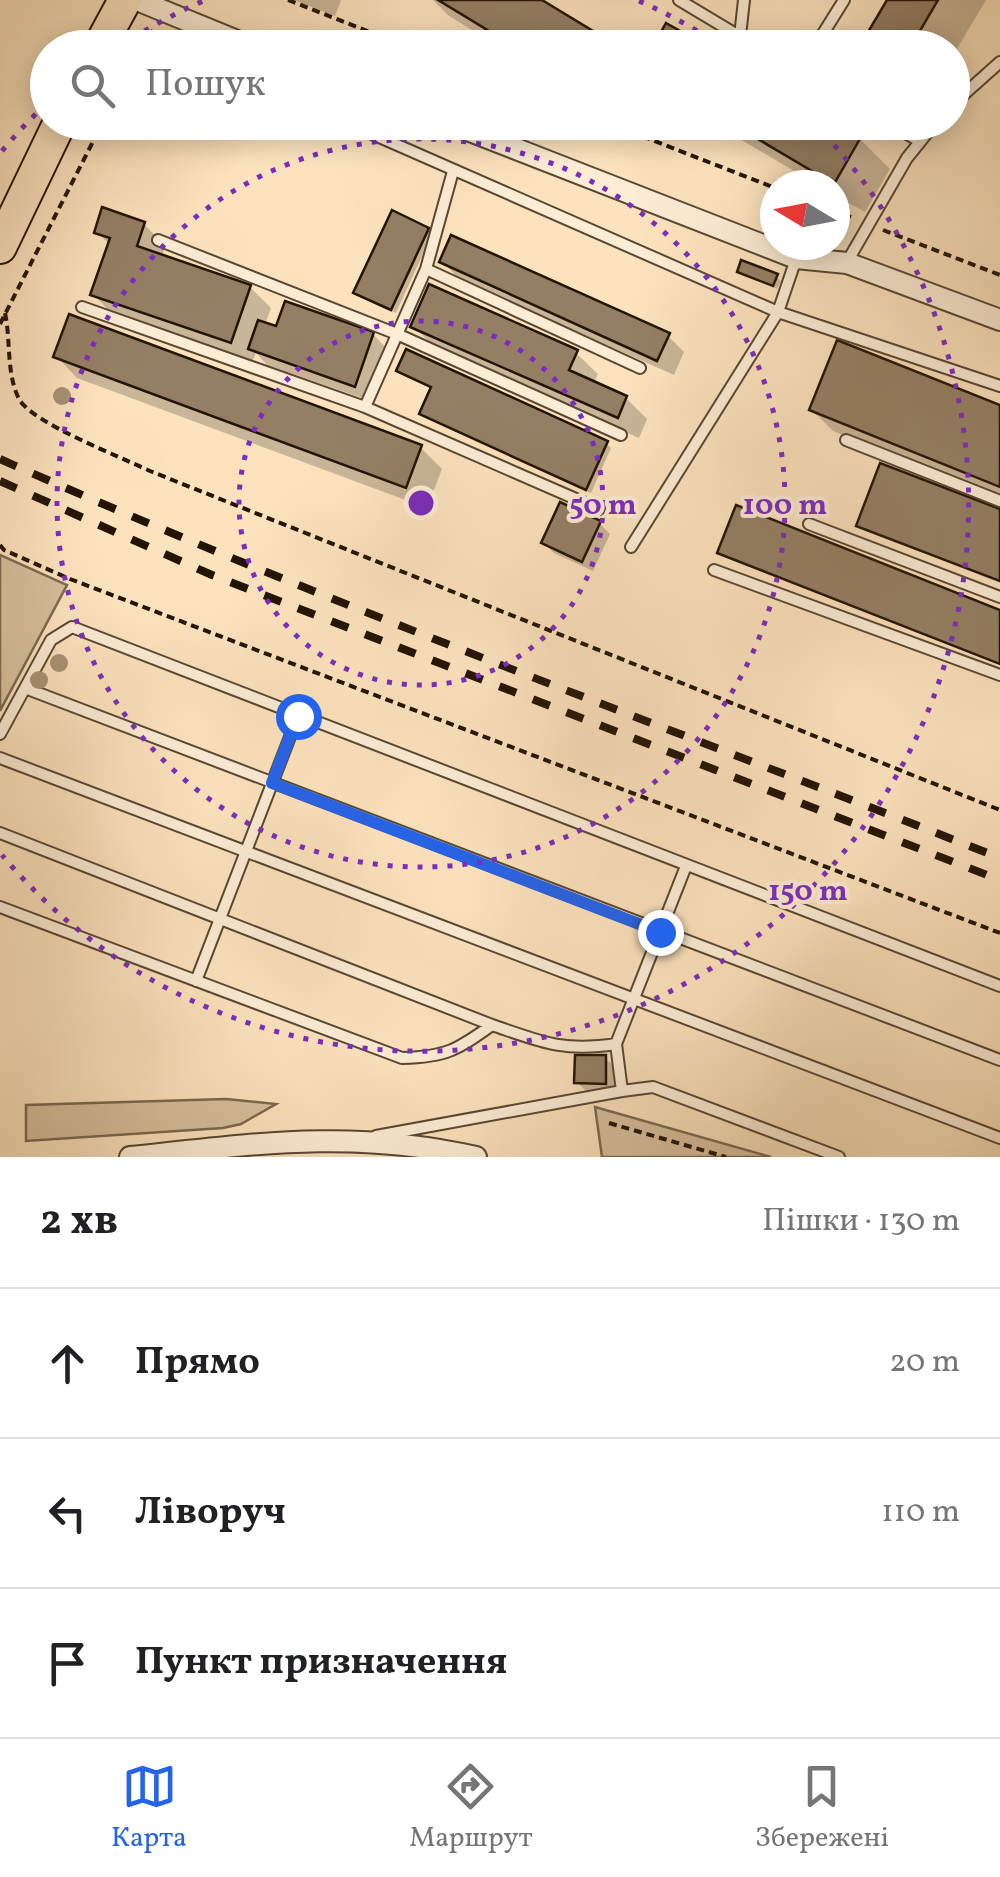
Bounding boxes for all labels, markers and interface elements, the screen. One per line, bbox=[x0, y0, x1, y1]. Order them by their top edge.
search box bbox=[30, 30, 970, 140]
icon: search bbox=[65, 58, 120, 113]
text: Пошук bbox=[145, 59, 265, 112]
north arrow bbox=[760, 170, 850, 260]
centre of rings bbox=[403, 485, 439, 521]
text: 50 m bbox=[569, 485, 637, 527]
text: 100 m bbox=[743, 485, 827, 527]
route start bbox=[276, 694, 322, 740]
text: 150 m bbox=[768, 871, 848, 913]
route end bbox=[638, 910, 684, 956]
text: 2 хв bbox=[40, 1193, 118, 1252]
text: Пішки · 130 m bbox=[762, 1200, 960, 1244]
icon: ahead bbox=[40, 1336, 95, 1391]
text: Прямо bbox=[135, 1337, 260, 1390]
text: 20 m bbox=[889, 1341, 960, 1385]
icon: left bbox=[40, 1486, 95, 1541]
text: Ліворуч bbox=[135, 1487, 286, 1540]
text: 110 m bbox=[881, 1491, 960, 1535]
icon: arrive bbox=[40, 1636, 95, 1691]
text: Пункт призначення bbox=[135, 1637, 507, 1690]
tab: Карта bbox=[111, 1759, 187, 1858]
tab: Маршрут bbox=[409, 1759, 533, 1858]
tab: Збережені bbox=[755, 1759, 889, 1858]

